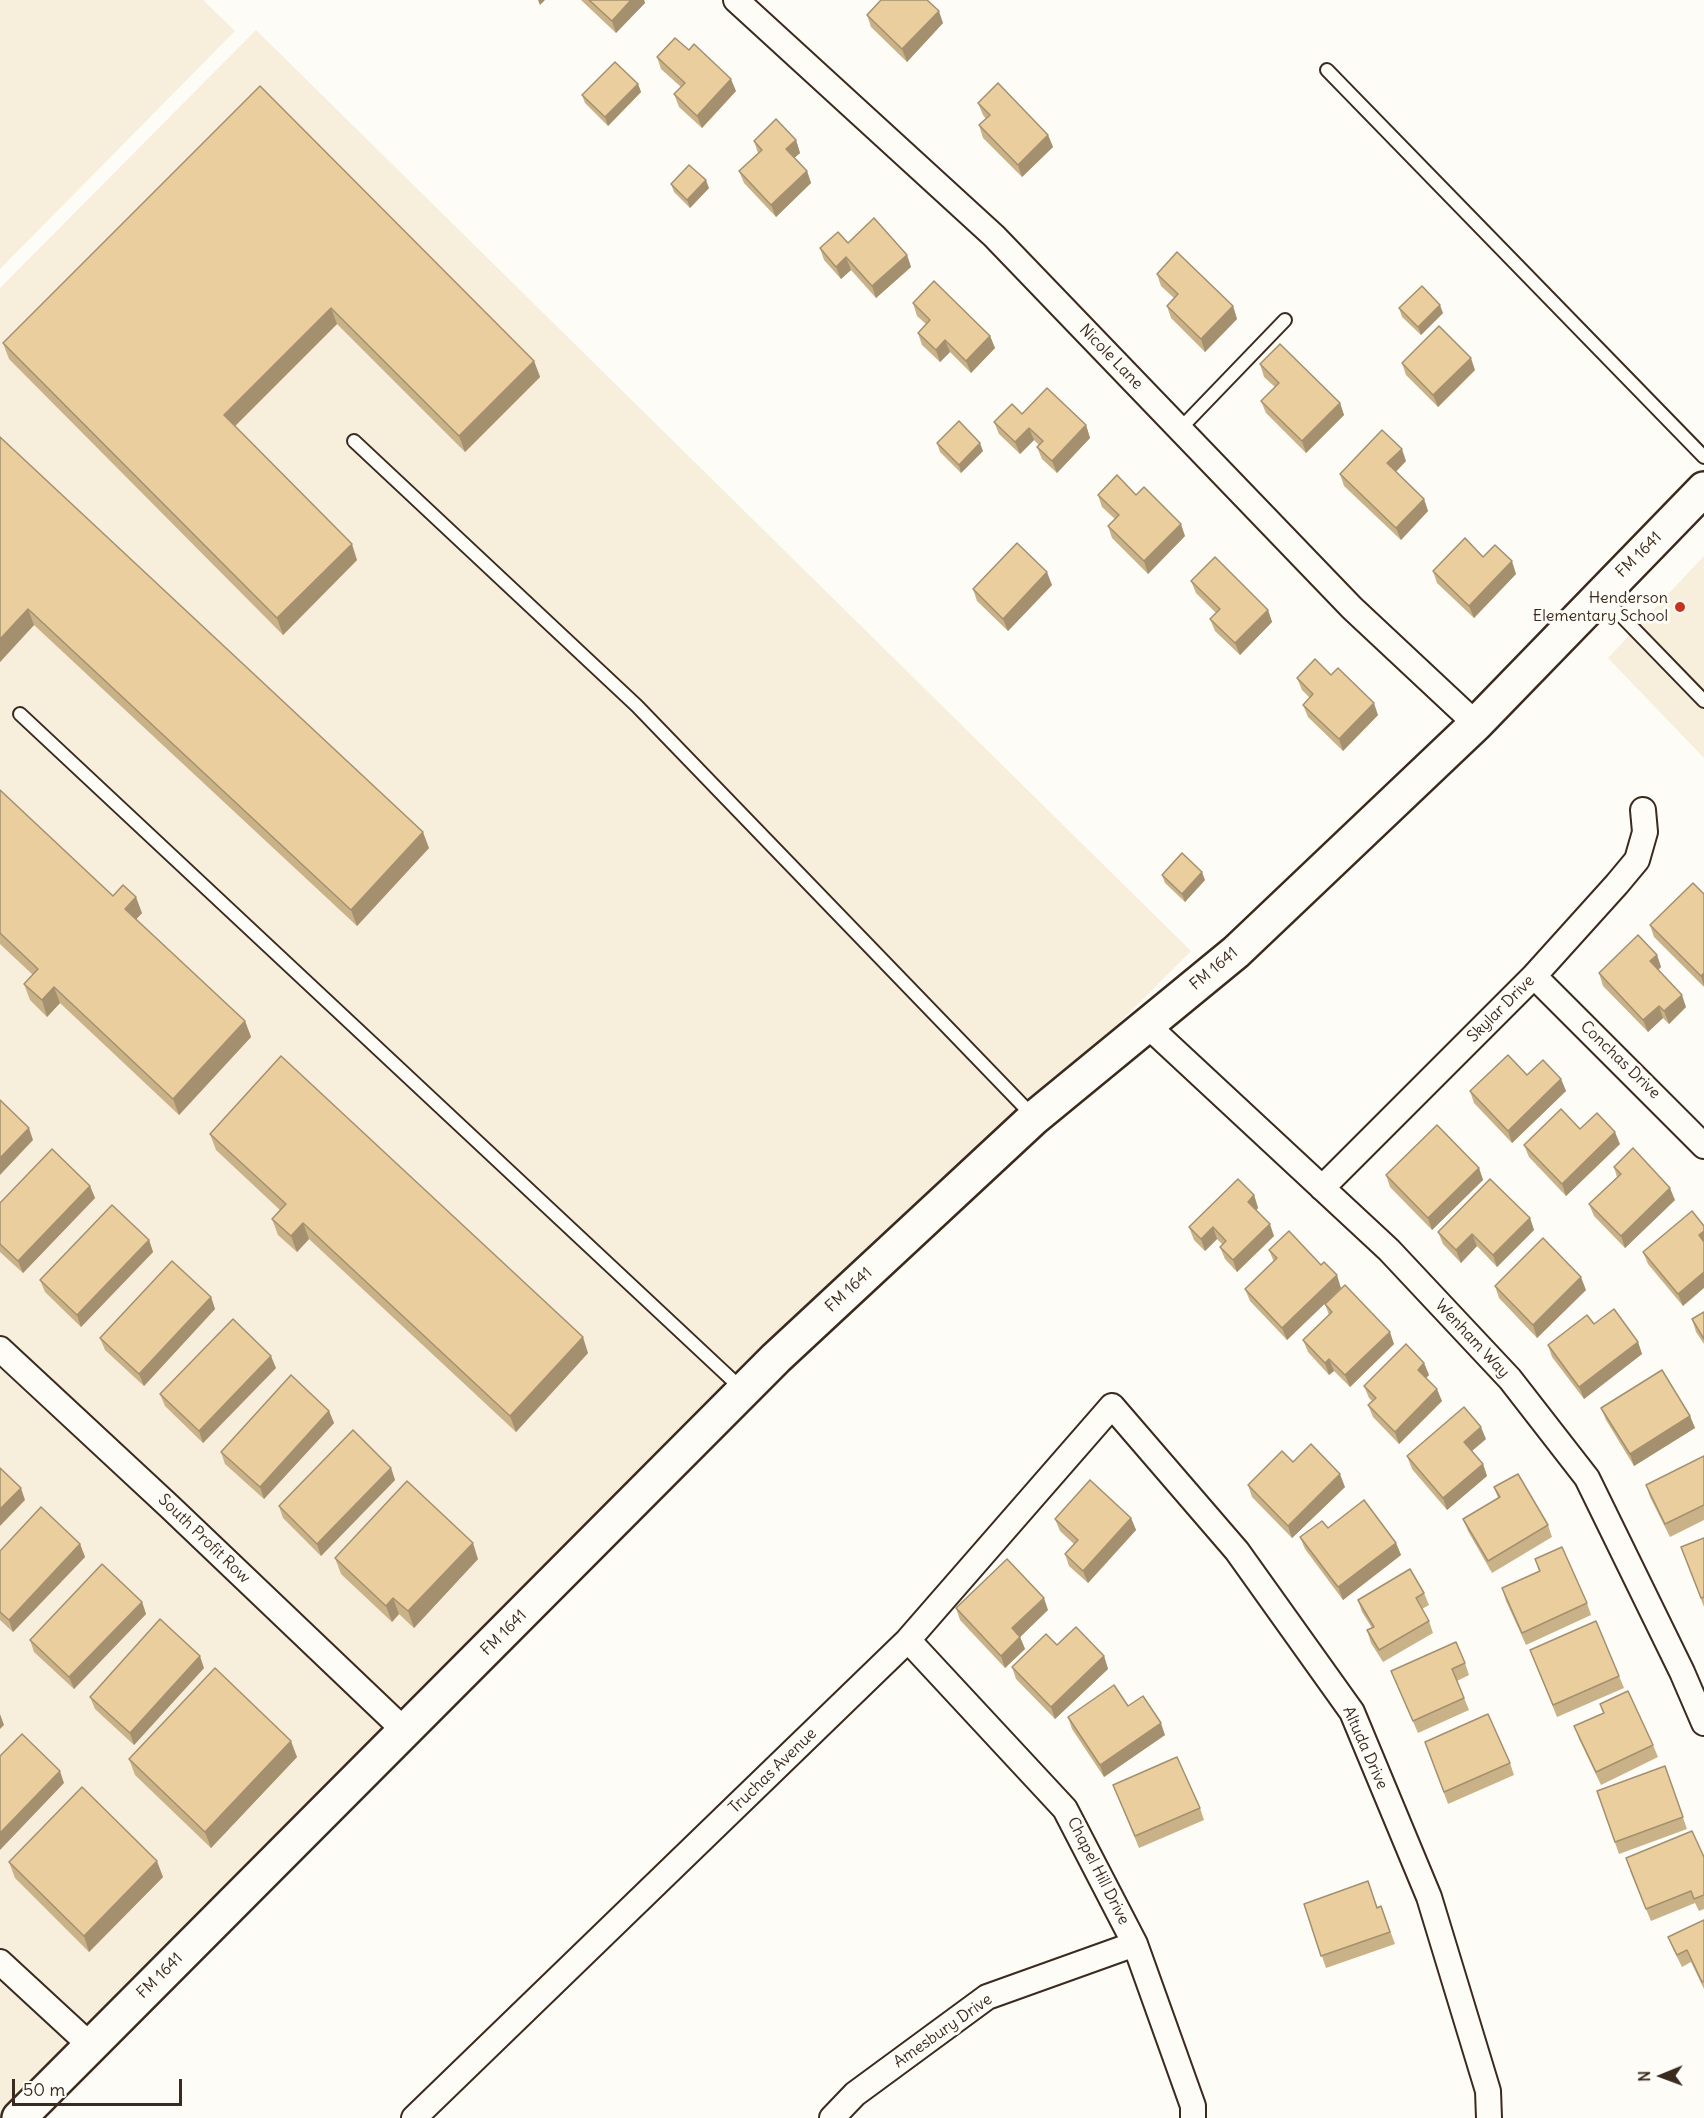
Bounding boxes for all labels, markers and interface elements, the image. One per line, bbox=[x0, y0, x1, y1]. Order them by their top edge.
street label: Nicole Lane bbox=[1075, 320, 1147, 394]
street label: FM 1641 bbox=[1612, 528, 1666, 582]
place label: Henderson Elementary School bbox=[1533, 588, 1668, 626]
marker: Henderson Elementary School bbox=[1673, 600, 1687, 614]
street label: FM 1641 bbox=[1186, 943, 1242, 995]
street label: Skylar Drive bbox=[1463, 971, 1539, 1047]
street label: Conchas Drive bbox=[1576, 1017, 1664, 1103]
street label: FM 1641 bbox=[822, 1264, 876, 1316]
street label: Wenham Way bbox=[1431, 1296, 1513, 1382]
street label: South Profit Row bbox=[154, 1490, 254, 1588]
street label: FM 1641 bbox=[477, 1606, 531, 1660]
street label: Altuda Drive bbox=[1338, 1704, 1392, 1792]
street label: Truchas Avenue bbox=[725, 1724, 821, 1818]
street label: Chapel Hill Drive bbox=[1063, 1814, 1133, 1928]
street label: FM 1641 bbox=[133, 1949, 187, 2003]
street label: Amesbury Drive bbox=[890, 1990, 996, 2072]
north arrow bbox=[1632, 2046, 1692, 2106]
scale bar bbox=[15, 2067, 184, 2105]
text: N bbox=[1634, 2071, 1654, 2082]
text: 50 m bbox=[23, 2078, 65, 2101]

